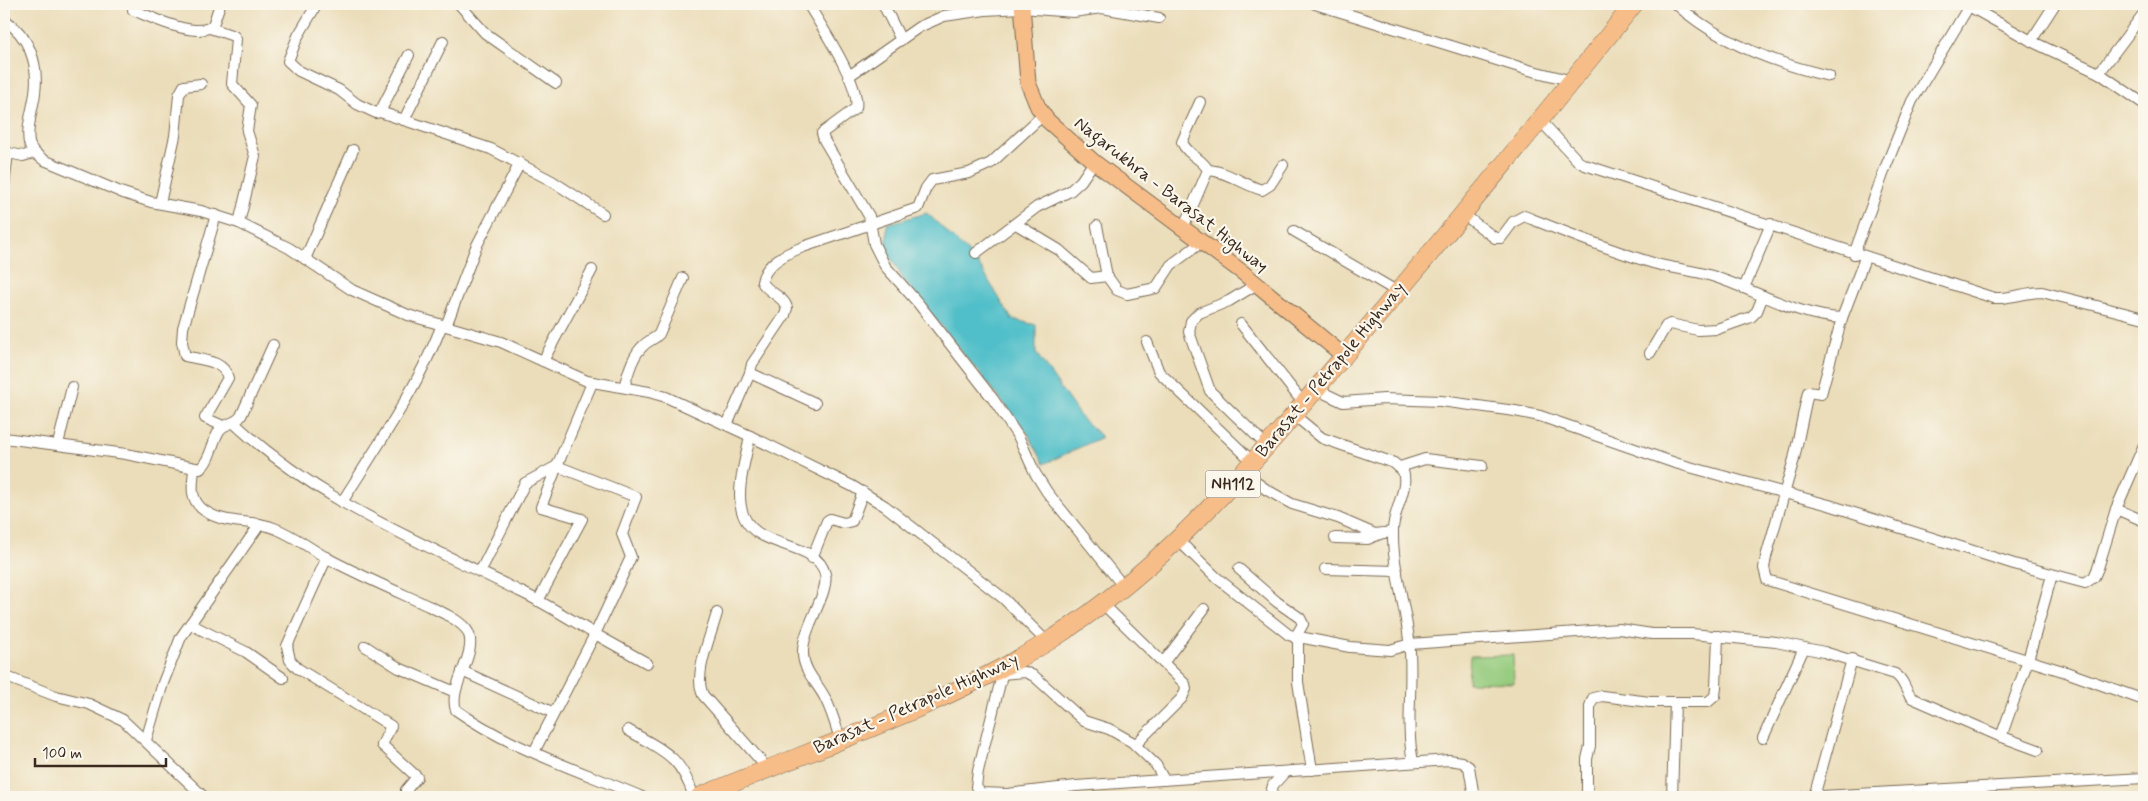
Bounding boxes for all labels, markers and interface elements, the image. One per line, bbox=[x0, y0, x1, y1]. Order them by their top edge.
street label: Nagarukhra - Barasat Highway bbox=[1068, 112, 1273, 280]
street label: Barasat - Petrapole Highway bbox=[1250, 277, 1412, 463]
road number: NH112 bbox=[1206, 470, 1260, 498]
street label: Barasat - Petrapole Highway bbox=[810, 648, 1022, 760]
scale bar bbox=[35, 736, 166, 768]
text: 100 m bbox=[42, 744, 82, 764]

